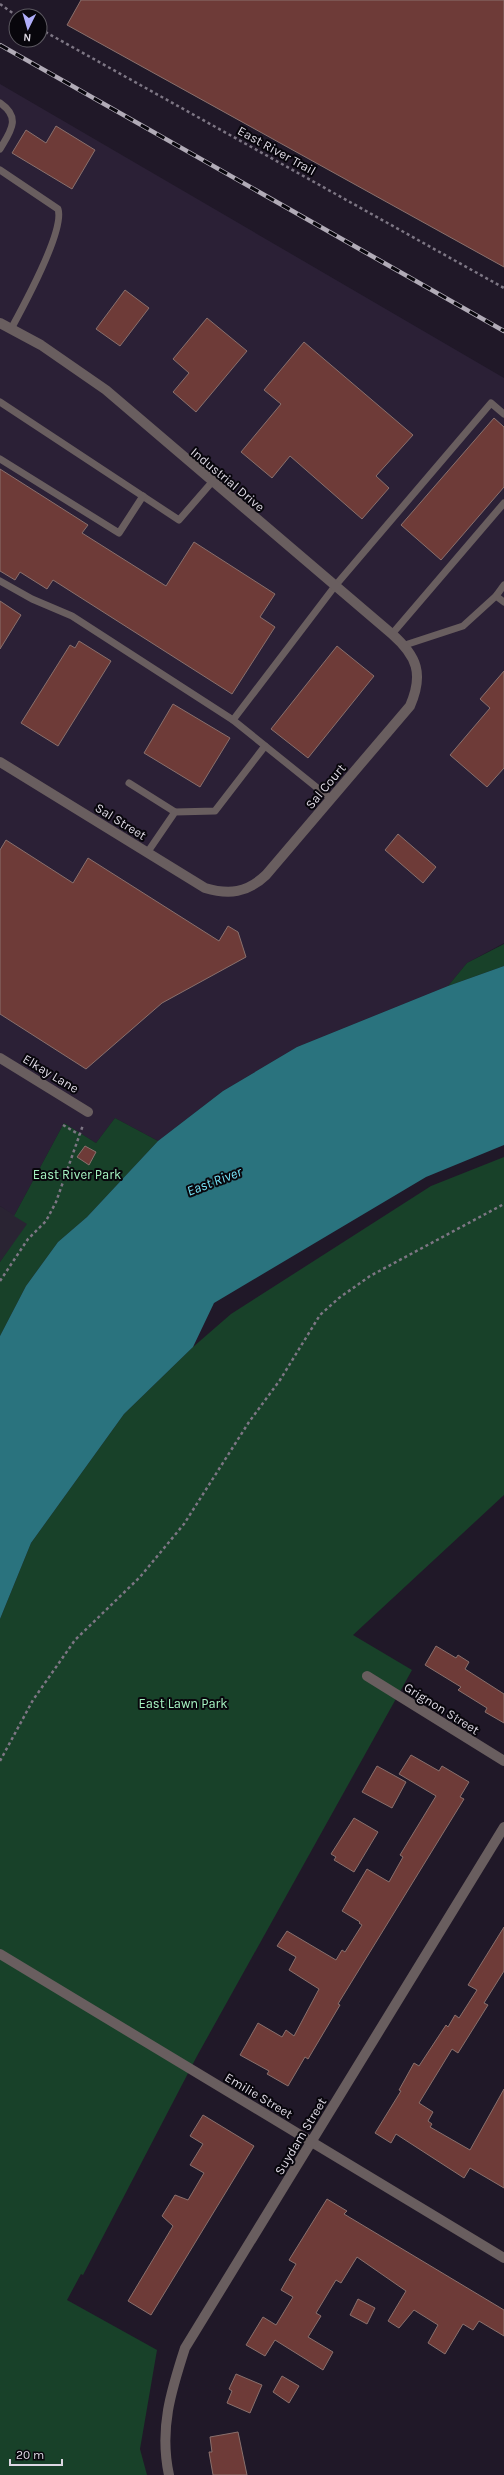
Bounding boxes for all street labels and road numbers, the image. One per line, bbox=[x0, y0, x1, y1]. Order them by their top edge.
street label: East River Trail bbox=[235, 123, 318, 178]
street label: Industrial Drive bbox=[188, 444, 268, 515]
street label: Sal Court bbox=[302, 761, 349, 812]
street label: Sal Street bbox=[92, 800, 149, 843]
street label: Elkay Lane bbox=[20, 1051, 82, 1096]
street label: Grignon Street bbox=[401, 1679, 482, 1738]
street label: Emilie Street bbox=[222, 2069, 295, 2122]
street label: Suydam Street bbox=[271, 2095, 329, 2178]

